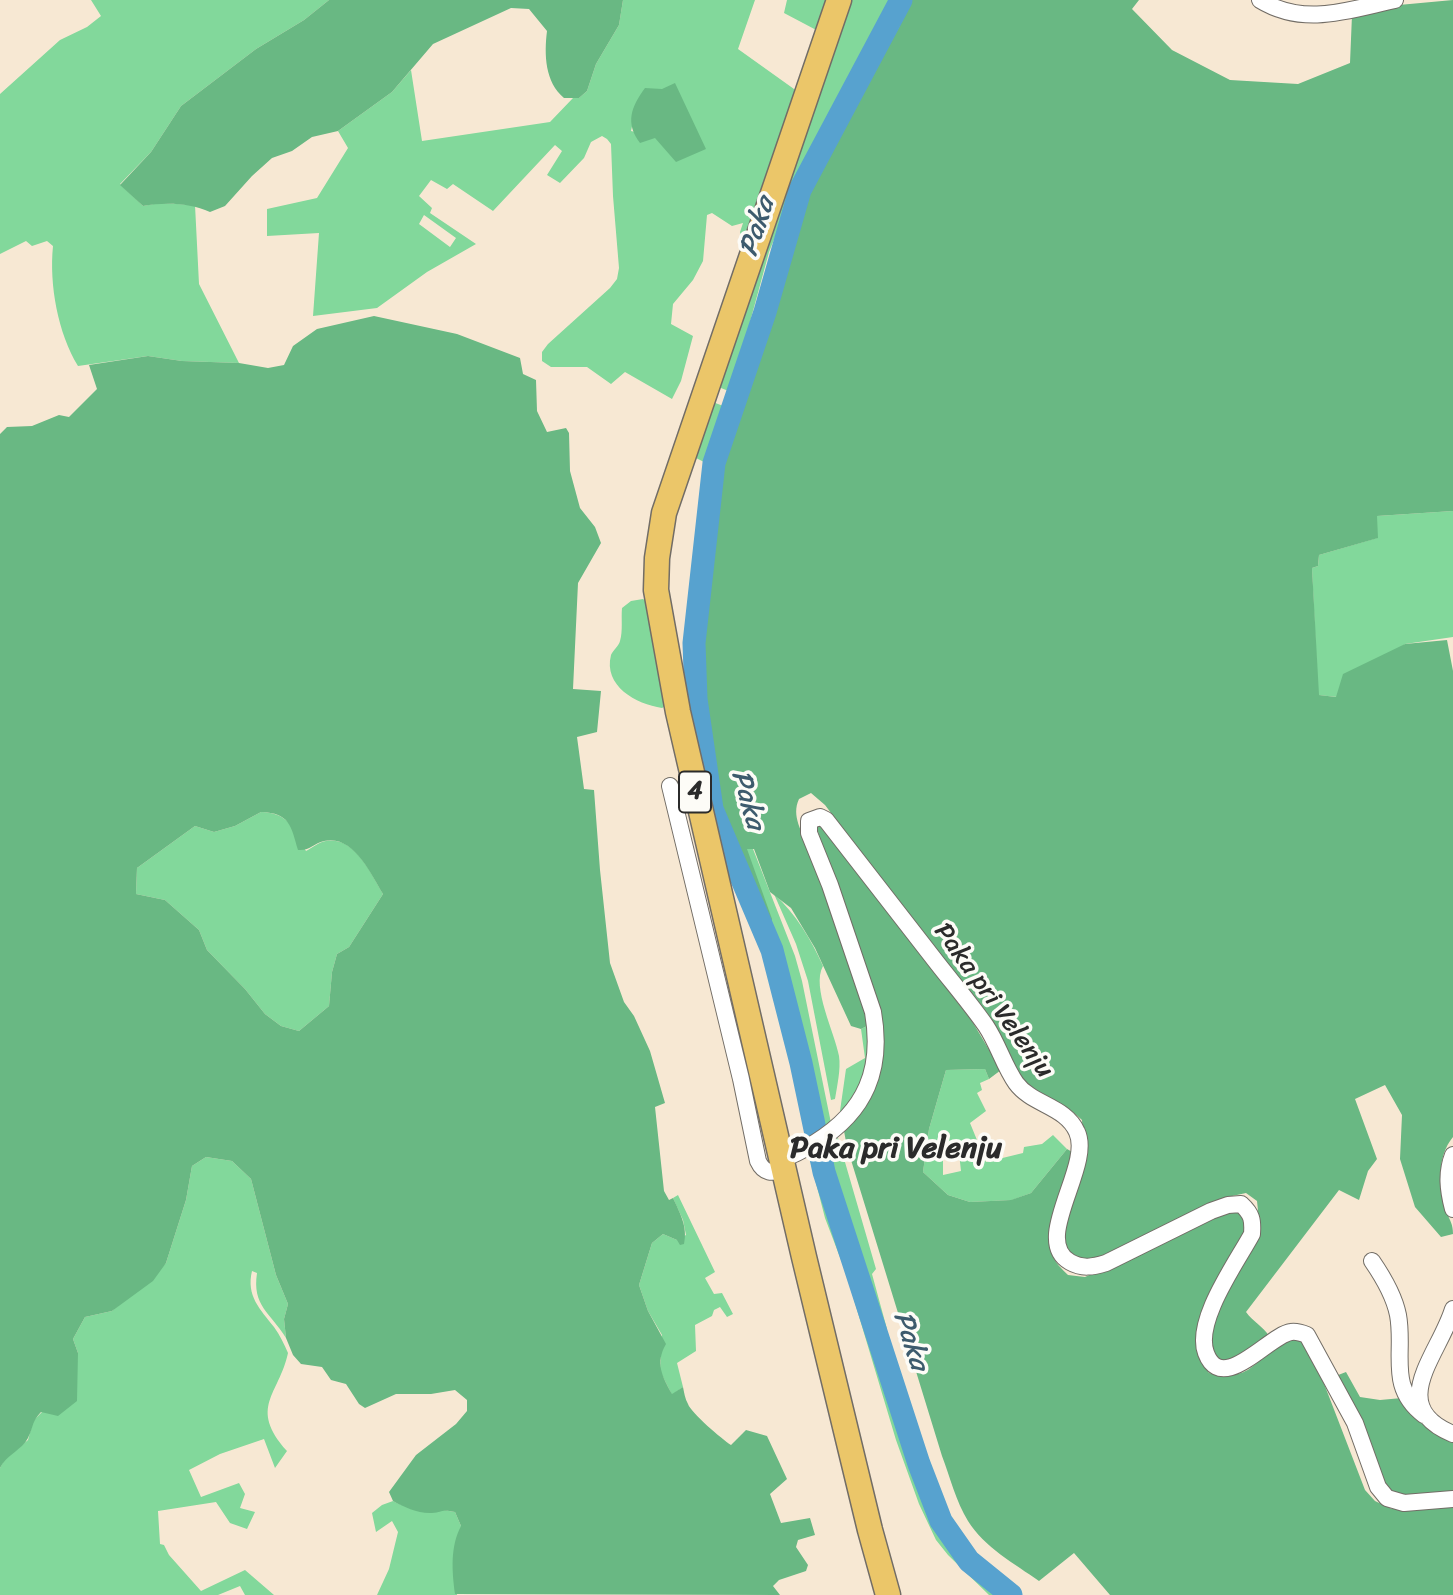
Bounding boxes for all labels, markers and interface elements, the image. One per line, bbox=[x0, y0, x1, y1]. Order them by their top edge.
water label: Paka bbox=[733, 193, 783, 261]
water label: Paka bbox=[723, 767, 771, 833]
road number: 4 bbox=[679, 772, 711, 812]
street label: Paka pri Velenju bbox=[926, 917, 1060, 1085]
district label: Paka pri Velenju bbox=[790, 1131, 1002, 1167]
water label: Paka bbox=[885, 1307, 935, 1375]

